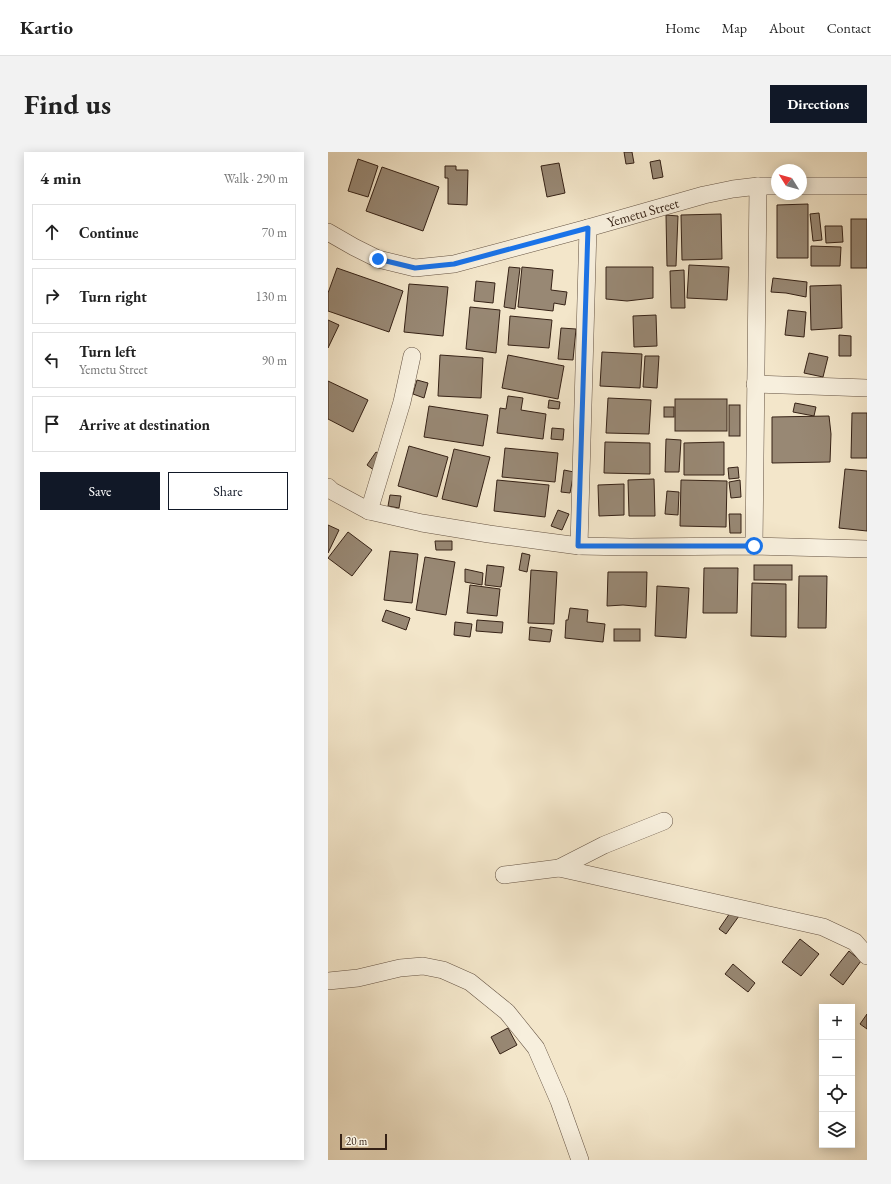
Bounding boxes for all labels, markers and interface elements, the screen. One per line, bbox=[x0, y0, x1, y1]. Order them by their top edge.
text: Kartio bbox=[20, 15, 73, 40]
text: Home bbox=[665, 19, 700, 37]
text: Map bbox=[722, 19, 747, 37]
text: About bbox=[769, 19, 805, 37]
text: Contact bbox=[827, 19, 871, 37]
button: Directions bbox=[770, 85, 867, 123]
text: Find us bbox=[24, 86, 111, 122]
north arrow bbox=[771, 164, 807, 200]
text: 4 min bbox=[40, 167, 81, 189]
text: Walk · 290 m bbox=[224, 170, 288, 187]
street label: Yemetu Street bbox=[605, 193, 682, 231]
icon: ahead bbox=[41, 221, 63, 243]
text: Continue bbox=[79, 223, 139, 242]
text: 70 m bbox=[262, 224, 287, 241]
route end bbox=[369, 250, 387, 268]
icon: right bbox=[41, 285, 63, 307]
text: Turn right bbox=[79, 287, 147, 306]
text: 130 m bbox=[256, 288, 287, 305]
text: Turn left bbox=[79, 342, 136, 361]
icon: left bbox=[41, 349, 63, 371]
text: 90 m bbox=[262, 352, 287, 369]
text: Yemetu Street bbox=[79, 361, 148, 378]
icon: arrive bbox=[41, 413, 63, 435]
text: Arrive at destination bbox=[79, 415, 210, 434]
button: Save bbox=[40, 472, 160, 510]
button: Share bbox=[168, 472, 288, 510]
route start bbox=[745, 537, 763, 555]
map controls bbox=[819, 1004, 855, 1148]
button: + bbox=[819, 1004, 855, 1040]
button: − bbox=[819, 1040, 855, 1076]
button: locate bbox=[819, 1076, 855, 1112]
button: layers bbox=[819, 1112, 855, 1148]
scale bar bbox=[340, 1132, 387, 1151]
text: 20 m bbox=[346, 1134, 367, 1148]

